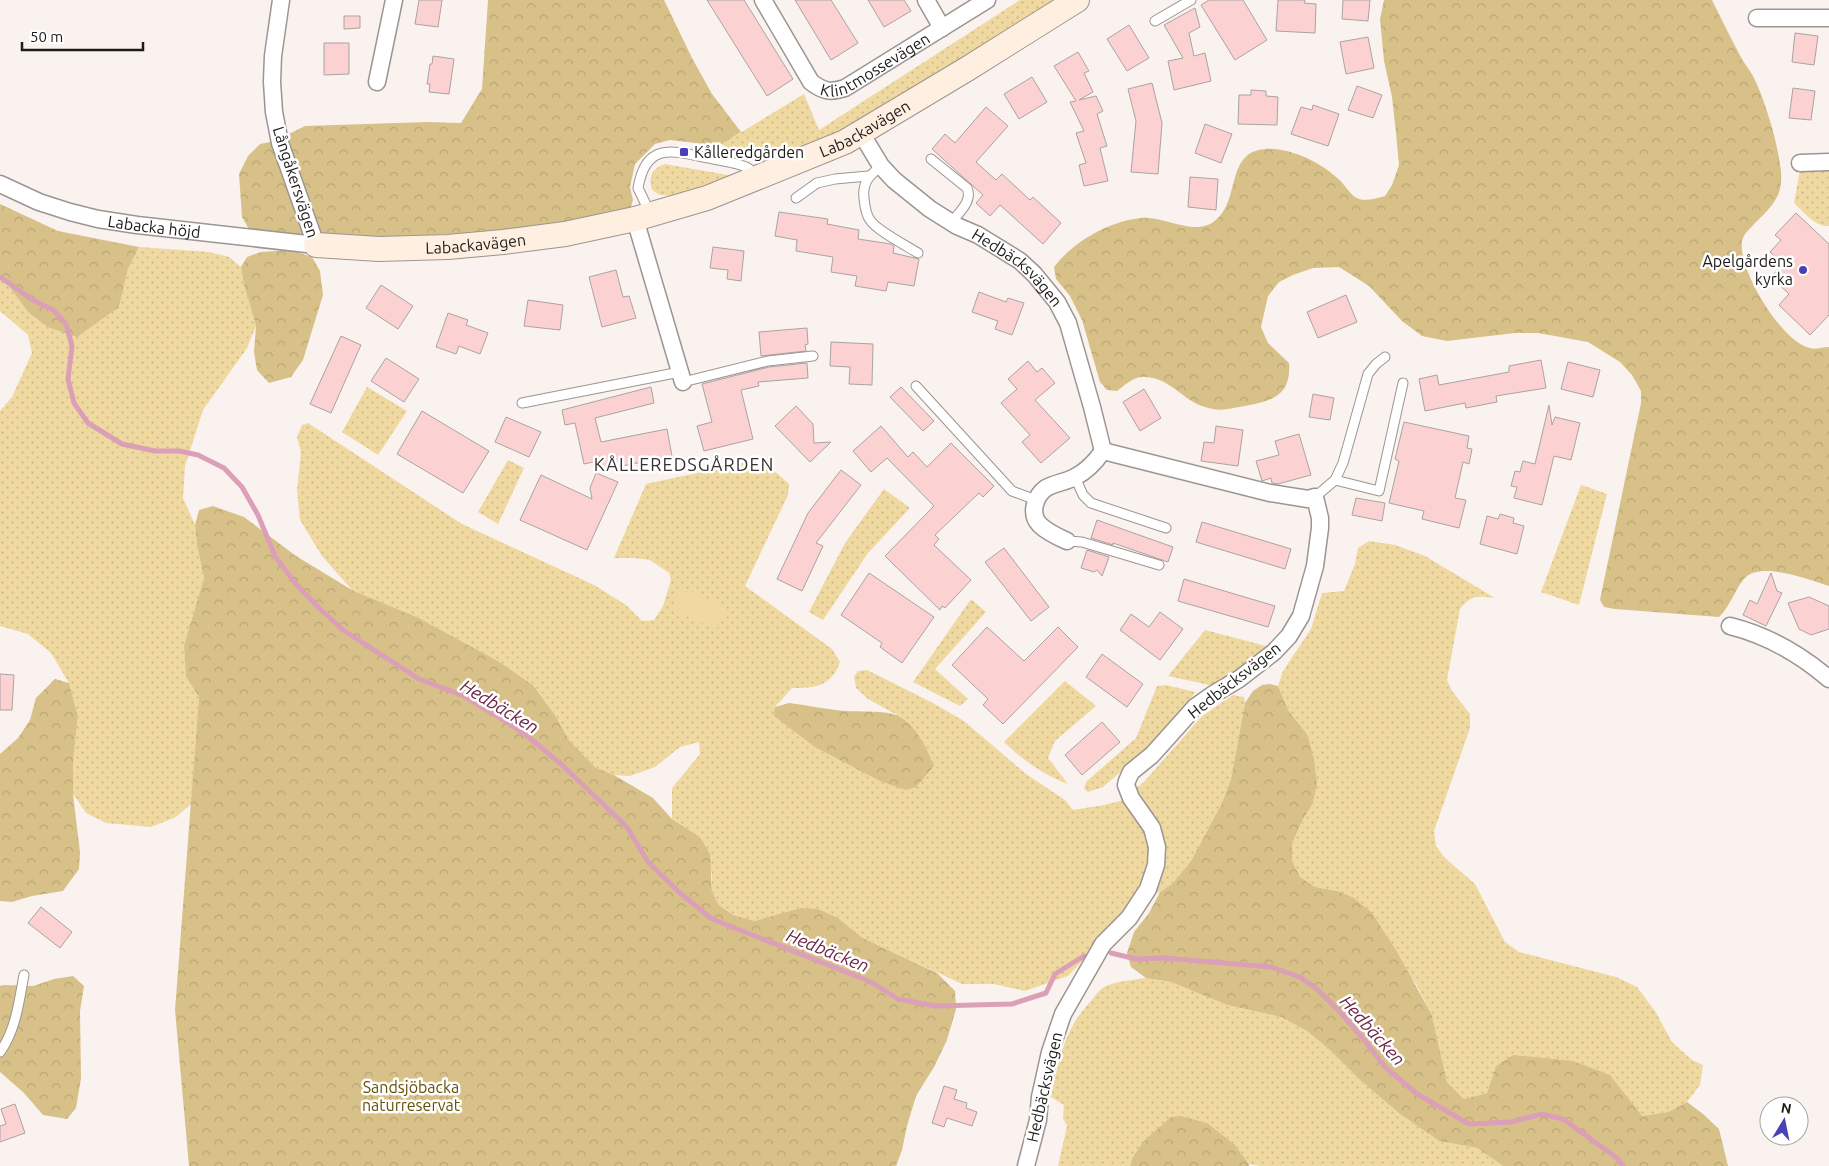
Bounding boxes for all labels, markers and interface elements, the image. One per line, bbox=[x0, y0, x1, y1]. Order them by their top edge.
scale bar bbox=[22, 20, 144, 52]
text: 50 m bbox=[30, 28, 63, 45]
street label: Klintmossevägen bbox=[819, 29, 933, 100]
street label: Labackavägen bbox=[817, 96, 913, 160]
street label: Långåkersvägen bbox=[270, 124, 322, 240]
place label: Kålleredgården bbox=[694, 143, 804, 161]
marker: Kålleredgården bbox=[678, 146, 690, 158]
street label: Labacka höjd bbox=[107, 212, 201, 241]
street label: Hedbäcksvägen bbox=[969, 225, 1066, 310]
street label: Labackavägen bbox=[425, 230, 527, 257]
place label: Apelgårdens kyrka bbox=[1702, 252, 1793, 288]
marker: Apelgårdens kyrka bbox=[1797, 264, 1809, 276]
district label: KÅLLEREDSGÅRDEN bbox=[594, 454, 774, 474]
street label: Hedbäcksvägen bbox=[1184, 638, 1284, 722]
water label: Hedbäcken bbox=[457, 675, 543, 737]
water label: Hedbäcken bbox=[784, 924, 872, 976]
water label: Hedbäcken bbox=[1336, 991, 1410, 1069]
street label: Hedbäcksvägen bbox=[1023, 1030, 1065, 1144]
park label: Sandsjöbacka naturreservat bbox=[362, 1078, 461, 1114]
north arrow bbox=[1759, 1096, 1809, 1146]
text: N bbox=[1780, 1099, 1793, 1117]

